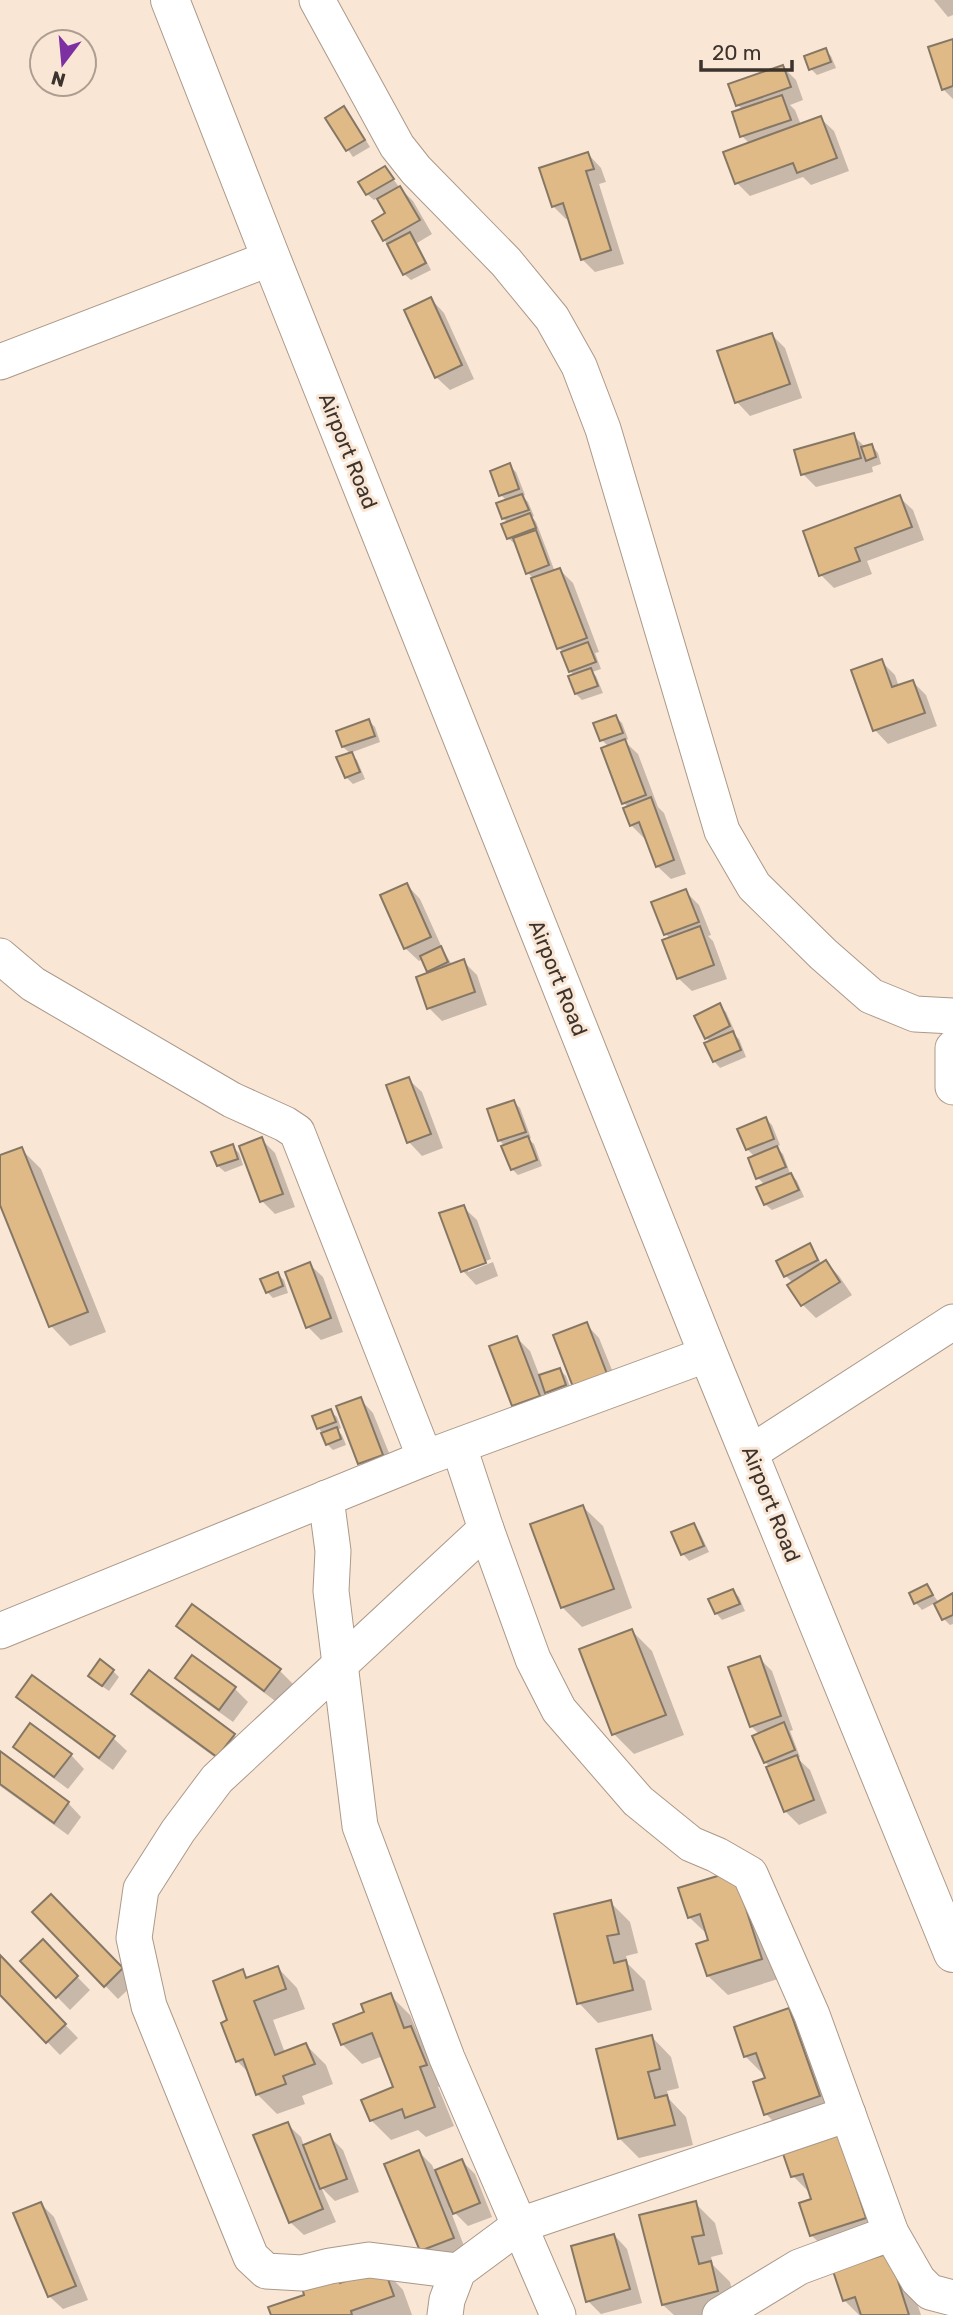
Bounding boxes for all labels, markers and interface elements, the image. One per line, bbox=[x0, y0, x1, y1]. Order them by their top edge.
north arrow bbox=[28, 28, 98, 98]
scale bar bbox=[701, 28, 792, 72]
text: 20 m bbox=[712, 40, 761, 65]
text: N bbox=[49, 66, 68, 92]
street label: Airport Road bbox=[314, 389, 383, 512]
street label: Airport Road bbox=[524, 916, 593, 1039]
street label: Airport Road bbox=[737, 1442, 806, 1565]

